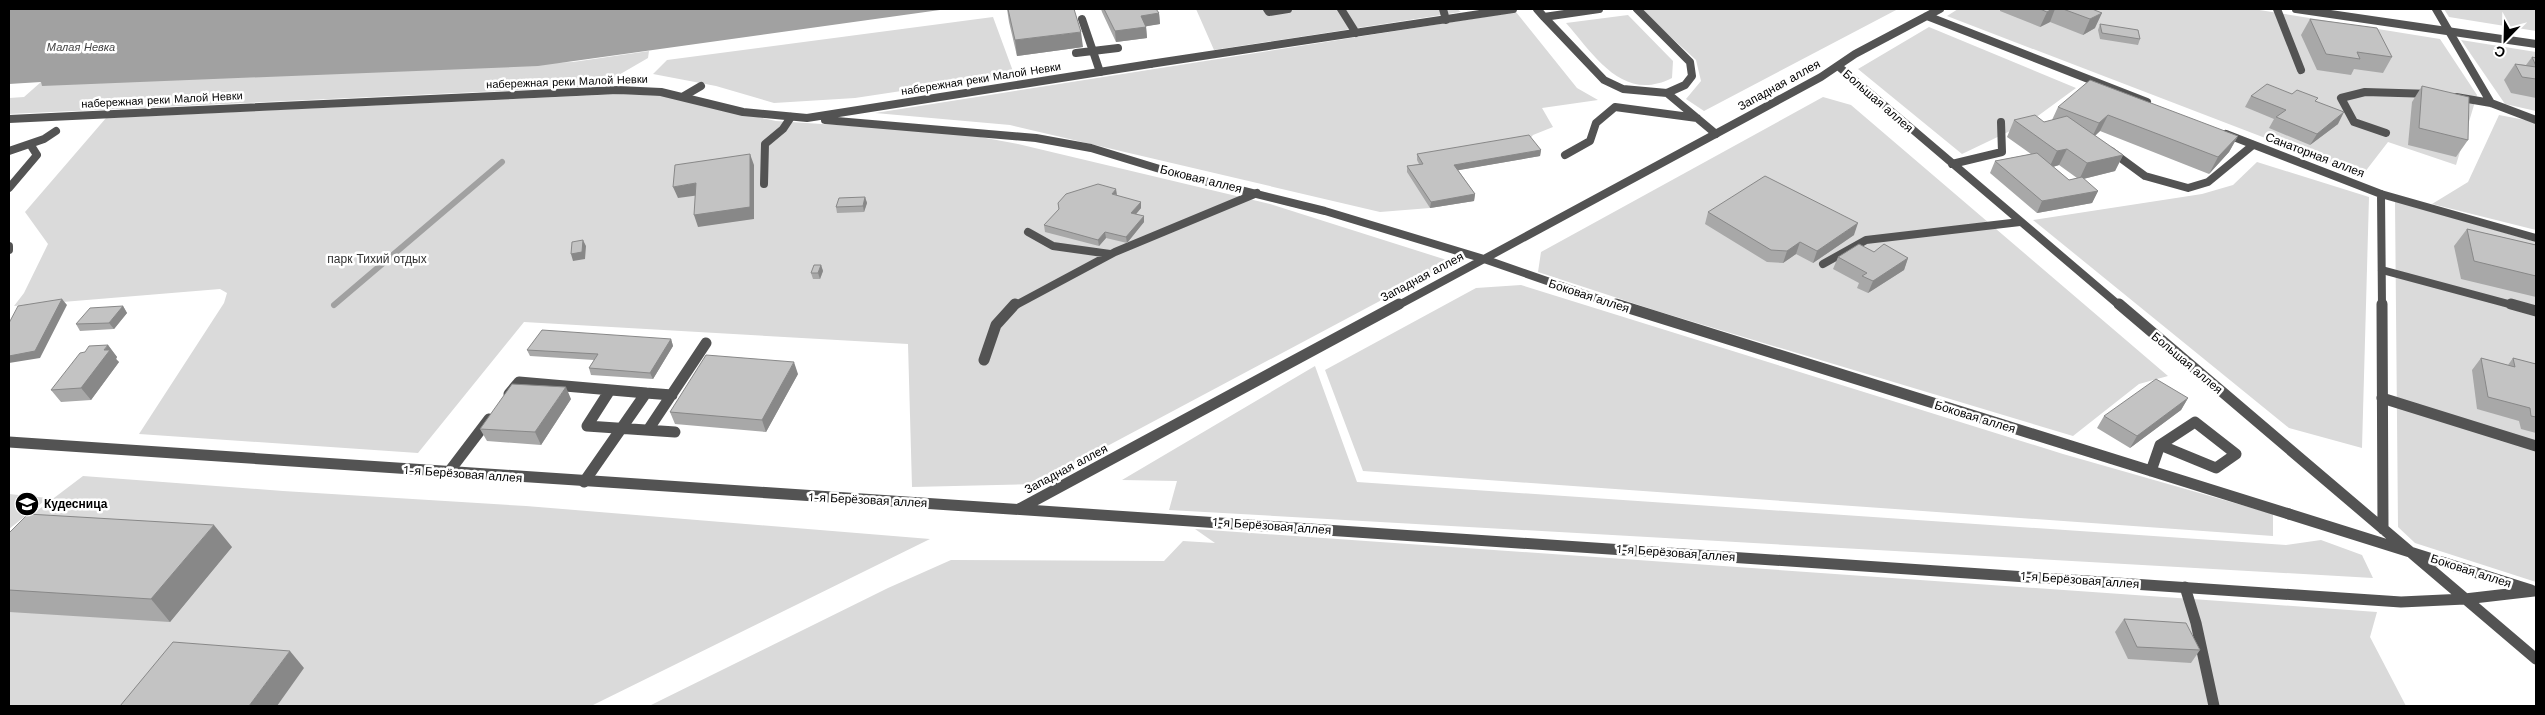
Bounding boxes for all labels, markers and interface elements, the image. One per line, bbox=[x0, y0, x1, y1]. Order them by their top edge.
north arrow bbox=[2480, 15, 2530, 65]
water label: Малая Невка bbox=[47, 41, 115, 54]
text: С bbox=[2492, 43, 2508, 61]
street label: Западная аллея bbox=[1735, 57, 1823, 113]
street label: набережная реки Малой Невки bbox=[900, 60, 1062, 98]
street label: Большая аллея bbox=[1840, 67, 1916, 135]
street label: набережная реки Малой Невки bbox=[486, 73, 648, 91]
street label: набережная реки Малой Невки bbox=[81, 89, 243, 111]
street label: Санаторная аллея bbox=[2263, 130, 2367, 180]
street label: Боковая аллея bbox=[1159, 162, 1243, 196]
street label: Западная аллея bbox=[1378, 249, 1466, 305]
park label: парк Тихий отдых bbox=[327, 252, 427, 266]
street label: Боковая аллея bbox=[1547, 276, 1631, 316]
street label: Большая аллея bbox=[2149, 329, 2225, 397]
street label: Боковая аллея bbox=[1933, 398, 2017, 436]
street label: Западная аллея bbox=[1022, 441, 1110, 497]
street label: 1-я Берёзовая аллея bbox=[403, 463, 523, 485]
street label: 1-я Берёзовая аллея bbox=[808, 490, 928, 510]
school or university icon: Кудесница bbox=[14, 491, 40, 517]
place label: Кудесница bbox=[44, 497, 108, 511]
street label: 1-я Берёзовая аллея bbox=[1212, 515, 1332, 537]
street label: 1-я Берёзовая аллея bbox=[1616, 542, 1736, 564]
street label: Боковая аллея bbox=[2429, 551, 2513, 591]
street label: 1-я Берёзовая аллея bbox=[2020, 569, 2140, 591]

